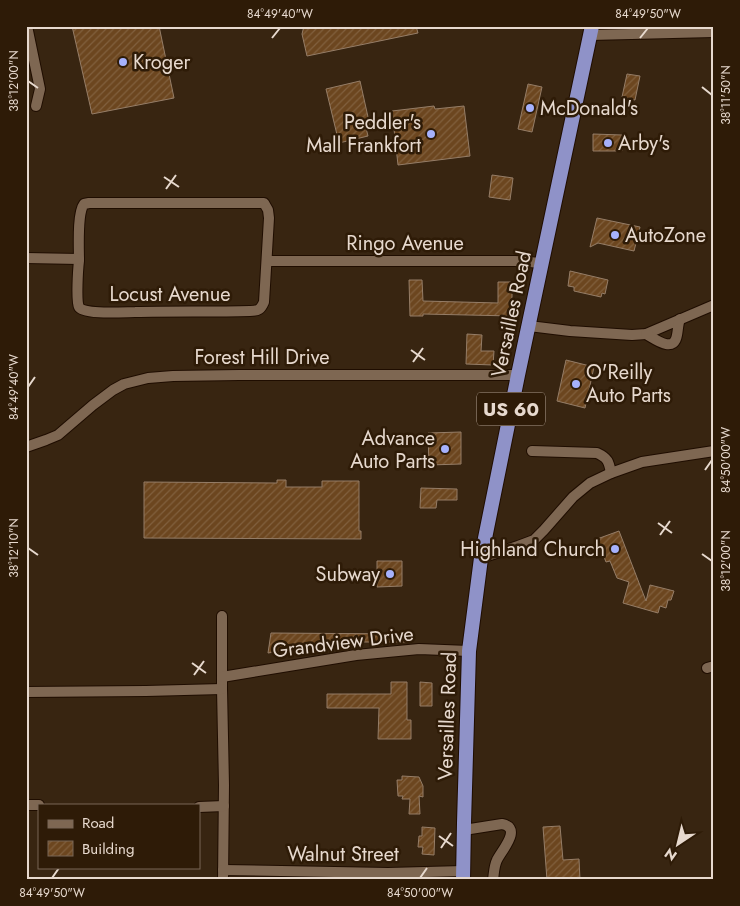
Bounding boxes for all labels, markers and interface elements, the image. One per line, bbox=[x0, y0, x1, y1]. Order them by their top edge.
text: 84°49'40"W bbox=[247, 5, 313, 23]
text: 84°49'50"W bbox=[615, 5, 681, 23]
place label: Kroger bbox=[133, 48, 190, 77]
text: 38°12'00"N bbox=[5, 50, 23, 112]
marker: Kroger bbox=[117, 56, 129, 68]
text: 38°11'50"N bbox=[717, 65, 735, 125]
place label: McDonald's bbox=[540, 94, 638, 123]
marker: McDonald's bbox=[524, 102, 536, 114]
place label: Peddler's Mall Frankfort bbox=[306, 108, 421, 160]
marker: Peddler's Mall Frankfort bbox=[425, 128, 437, 140]
place label: Arby's bbox=[618, 129, 670, 158]
marker: Arby's bbox=[602, 137, 614, 149]
place label: AutoZone bbox=[625, 221, 706, 250]
street label: Ringo Avenue bbox=[346, 229, 464, 258]
marker: AutoZone bbox=[609, 229, 621, 241]
street label: Versailles Road bbox=[484, 248, 539, 380]
street label: Locust Avenue bbox=[109, 280, 231, 309]
street label: Forest Hill Drive bbox=[194, 343, 330, 372]
text: 84°49'40"W bbox=[5, 354, 23, 420]
place label: O'Reilly Auto Parts bbox=[586, 358, 671, 410]
marker: O'Reilly Auto Parts bbox=[570, 378, 582, 390]
road number: US 60 bbox=[477, 392, 545, 426]
place label: Advance Auto Parts bbox=[350, 424, 435, 476]
text: 84°50'00"W bbox=[717, 427, 735, 493]
marker: Advance Auto Parts bbox=[439, 443, 451, 455]
text: 38°12'10"N bbox=[5, 518, 23, 578]
text: 38°12'00"N bbox=[717, 530, 735, 592]
place label: Highland Church bbox=[460, 535, 605, 564]
marker: Highland Church bbox=[609, 543, 621, 555]
place label: Subway bbox=[316, 560, 380, 589]
marker: Subway bbox=[384, 568, 396, 580]
street label: Grandview Drive bbox=[271, 619, 415, 666]
street label: Versailles Road bbox=[431, 651, 464, 781]
legend bbox=[38, 804, 200, 868]
text: Road bbox=[82, 812, 114, 834]
north arrow bbox=[652, 818, 702, 868]
text: Building bbox=[82, 838, 134, 860]
street label: Walnut Street bbox=[287, 840, 399, 869]
text: N bbox=[660, 843, 681, 866]
text: 84°49'50"W bbox=[19, 884, 85, 902]
text: 84°50'00"W bbox=[387, 884, 453, 902]

